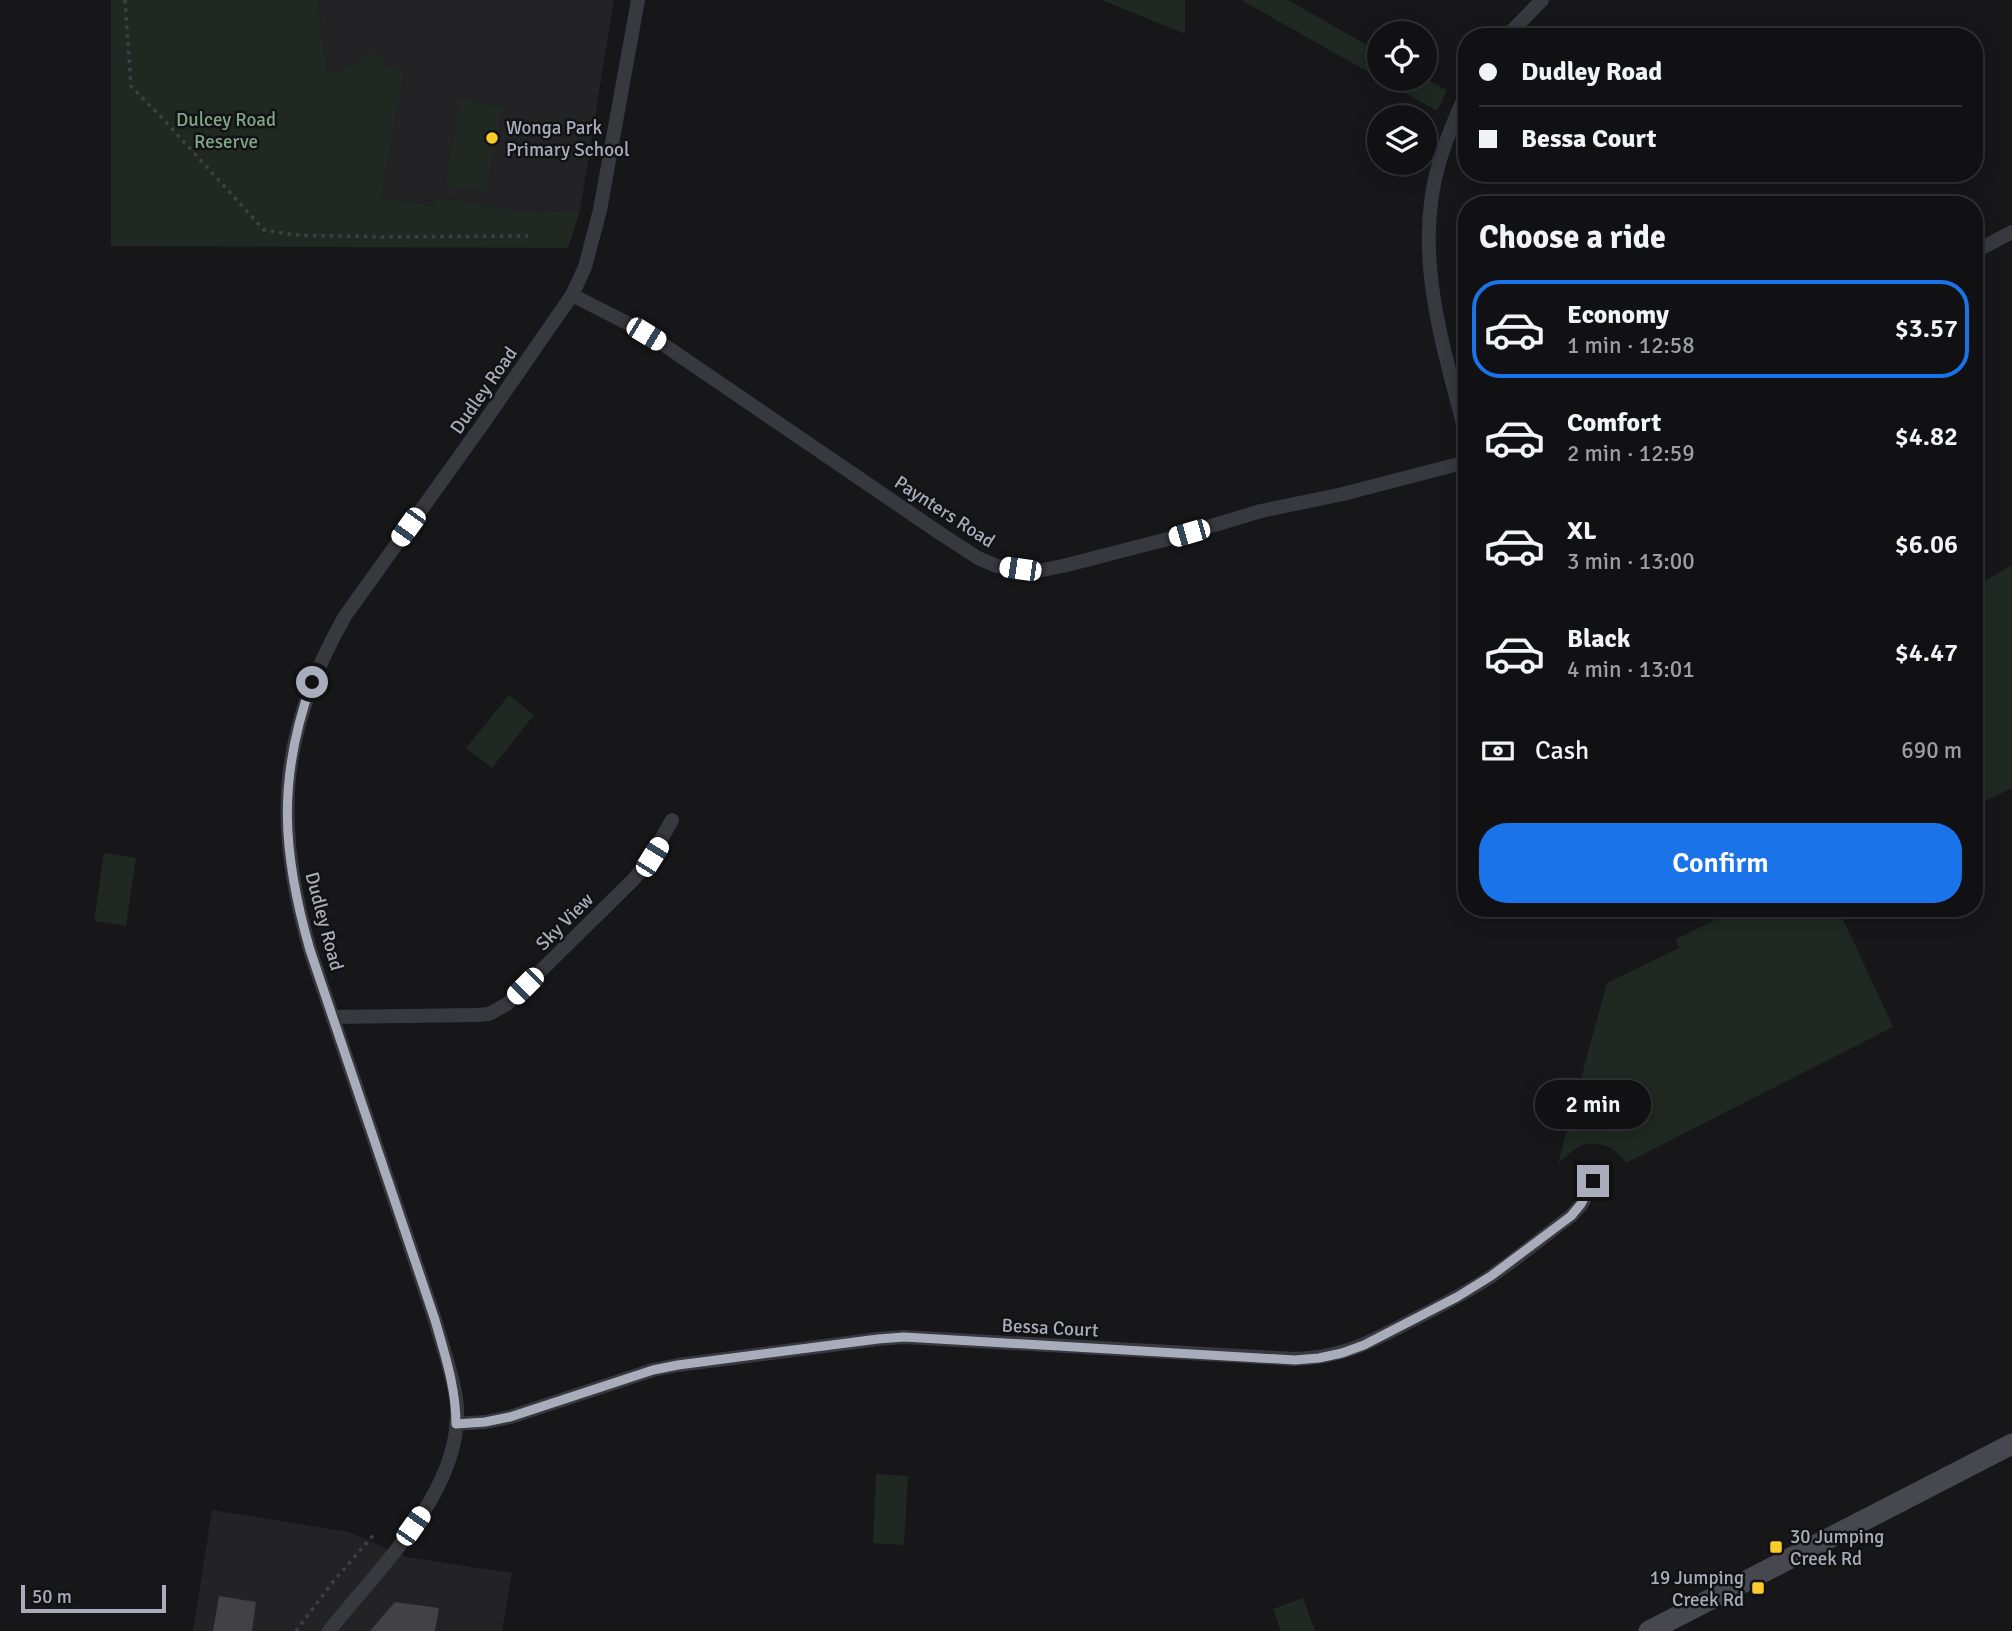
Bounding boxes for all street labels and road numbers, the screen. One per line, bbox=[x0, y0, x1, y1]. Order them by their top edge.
street label: Dudley Road bbox=[445, 342, 523, 439]
street label: Paynters Road bbox=[890, 470, 999, 553]
street label: Dudley Road bbox=[299, 869, 349, 973]
street label: Sky View bbox=[531, 887, 599, 956]
street label: Bessa Court bbox=[1001, 1313, 1099, 1343]

